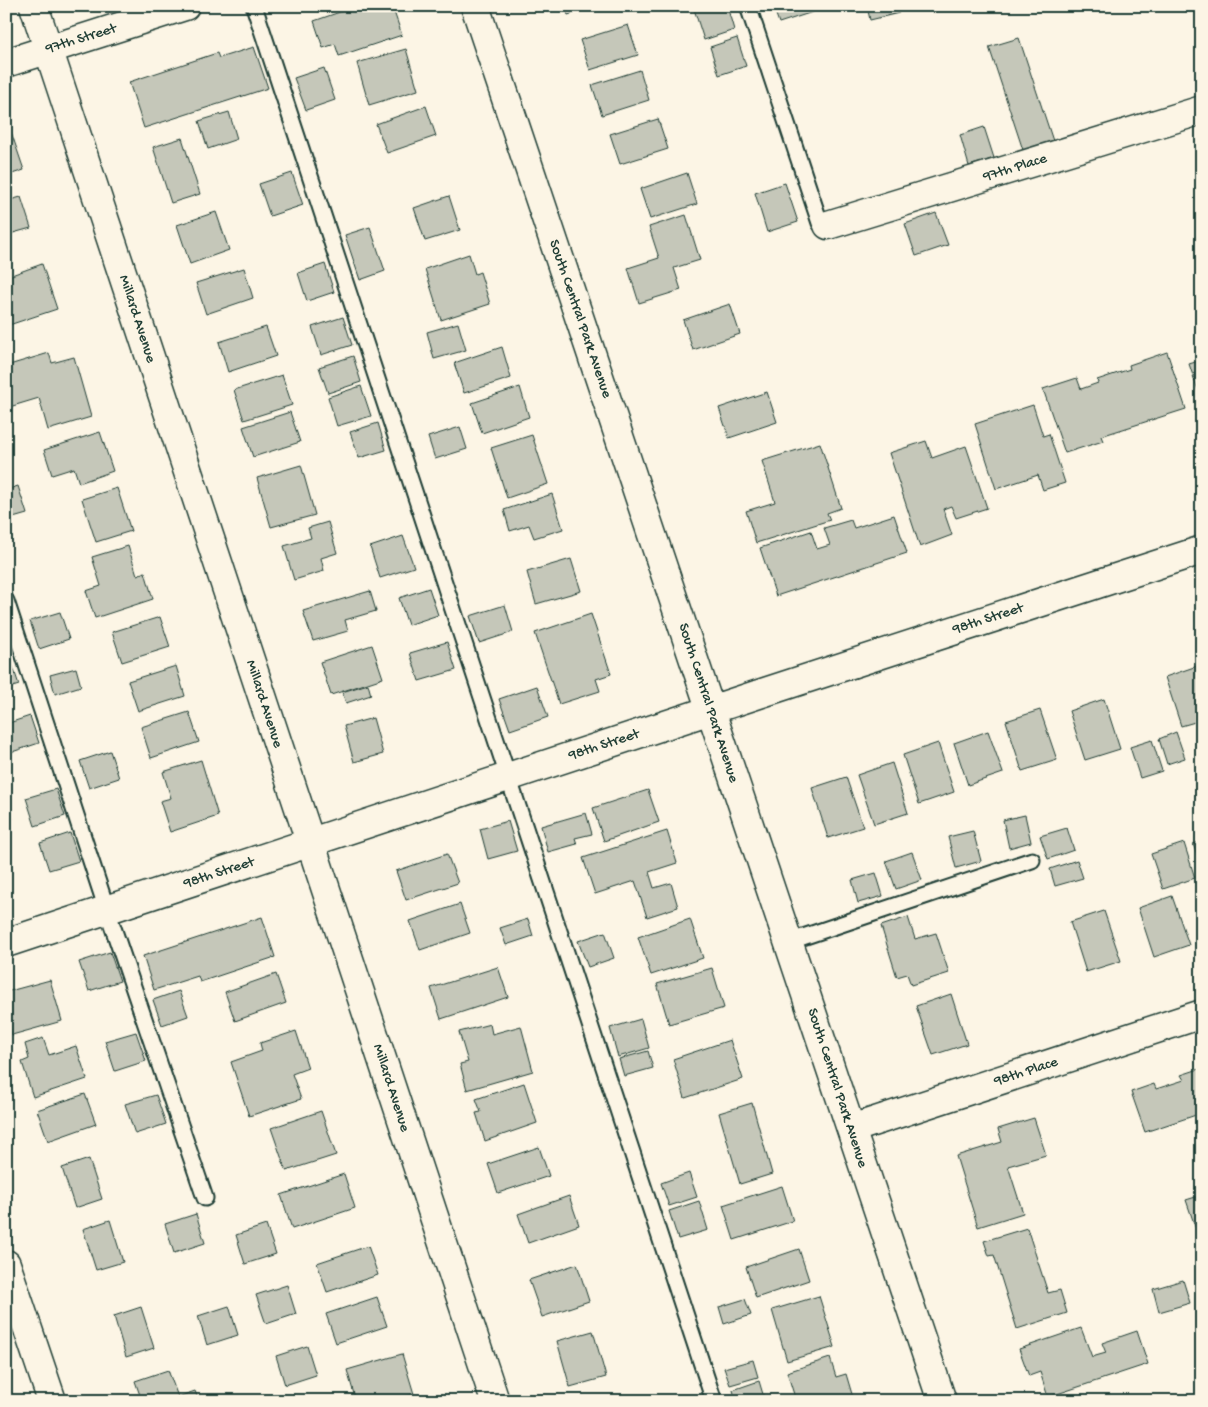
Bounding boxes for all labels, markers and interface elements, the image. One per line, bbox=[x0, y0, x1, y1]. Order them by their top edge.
street label: 97th Street bbox=[42, 19, 120, 59]
street label: 97th Place bbox=[980, 150, 1049, 187]
street label: South Central Park Avenue bbox=[544, 237, 616, 401]
street label: Millard Avenue bbox=[114, 273, 160, 365]
street label: 98th Street bbox=[949, 599, 1027, 639]
street label: South Central Park Avenue bbox=[674, 621, 742, 785]
street label: Millard Avenue bbox=[241, 658, 287, 750]
street label: 98th Street bbox=[565, 725, 643, 765]
street label: 98th Street bbox=[180, 853, 258, 893]
street label: South Central Park Avenue bbox=[803, 1006, 871, 1170]
street label: Millard Avenue bbox=[368, 1042, 414, 1134]
street label: 98th Place bbox=[991, 1053, 1061, 1091]

